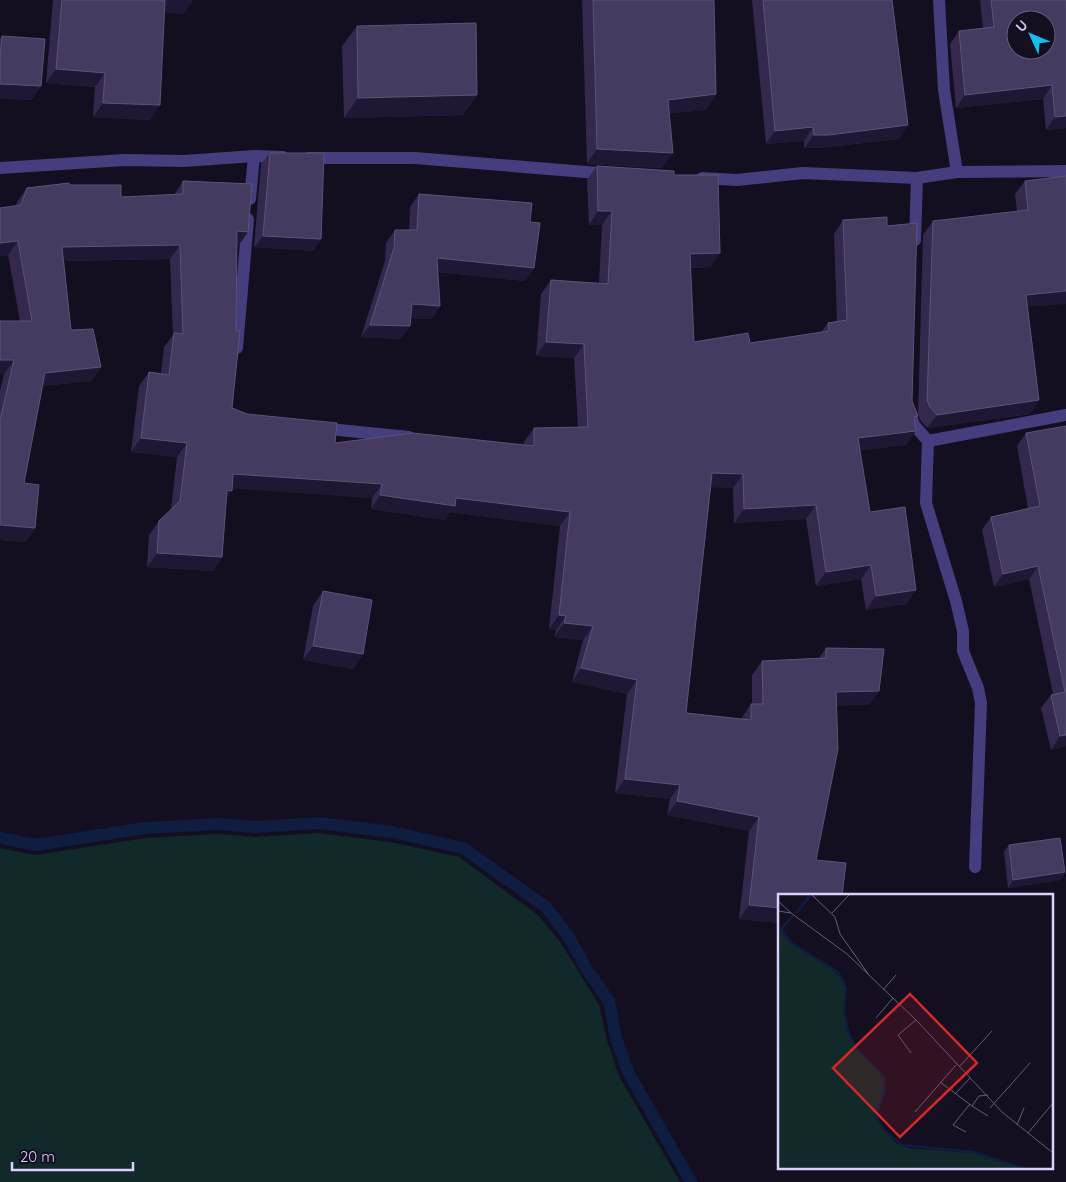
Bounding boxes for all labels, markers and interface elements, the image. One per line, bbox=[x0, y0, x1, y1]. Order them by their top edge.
north arrow bbox=[1006, 10, 1056, 60]
text: U bbox=[1012, 16, 1032, 36]
inset map bbox=[778, 894, 1054, 1170]
scale bar bbox=[12, 1140, 134, 1172]
text: 20 m bbox=[20, 1147, 55, 1166]

